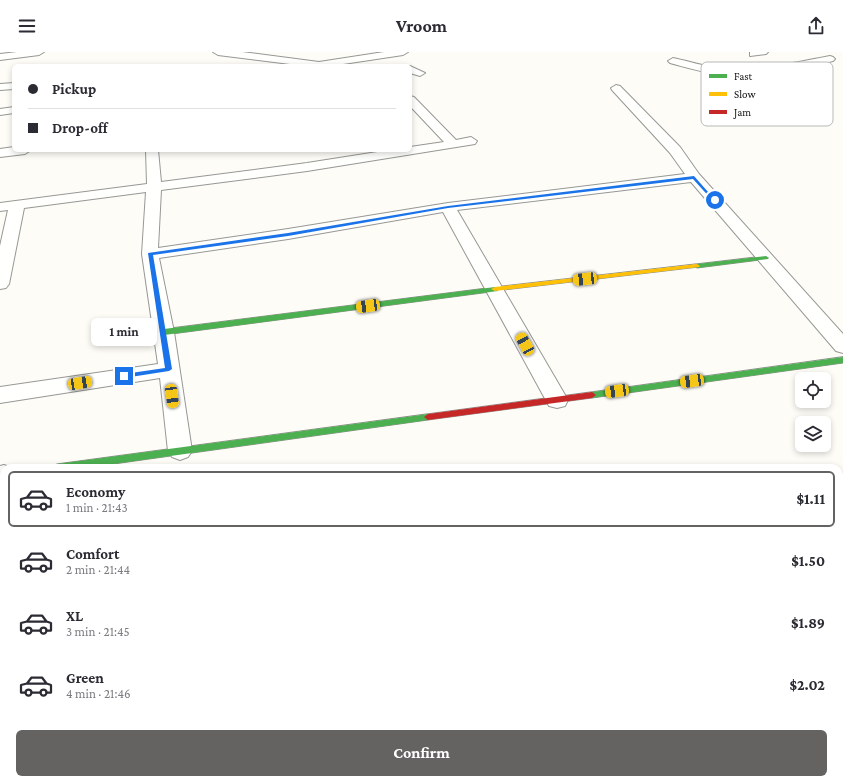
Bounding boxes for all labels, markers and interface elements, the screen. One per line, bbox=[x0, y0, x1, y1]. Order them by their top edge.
icon: menu bbox=[16, 15, 38, 37]
icon: share bbox=[805, 15, 827, 37]
text: Vroom bbox=[396, 16, 447, 36]
legend bbox=[701, 62, 833, 126]
text: Fast bbox=[734, 70, 753, 82]
text: Pickup bbox=[52, 81, 96, 97]
text: Slow bbox=[734, 88, 756, 100]
text: Jam bbox=[733, 106, 751, 119]
text: Drop-off bbox=[52, 120, 108, 136]
route start bbox=[706, 191, 724, 209]
car bbox=[572, 272, 598, 286]
car bbox=[355, 298, 381, 314]
callout: 1 min bbox=[91, 318, 157, 346]
text: 1 min bbox=[109, 324, 139, 339]
car bbox=[514, 331, 536, 357]
route end bbox=[115, 367, 133, 385]
map controls bbox=[795, 372, 831, 452]
button: locate bbox=[795, 372, 831, 408]
car bbox=[679, 373, 705, 389]
car bbox=[67, 375, 93, 391]
car bbox=[164, 383, 180, 409]
car bbox=[604, 383, 630, 399]
button: layers bbox=[795, 416, 831, 452]
icon: car bbox=[18, 481, 54, 517]
text: Economy bbox=[66, 484, 125, 500]
text: $1.11 bbox=[796, 491, 825, 507]
text: 1 min · 21:43 bbox=[66, 500, 128, 515]
icon: car bbox=[18, 543, 54, 579]
text: Comfort bbox=[66, 546, 120, 562]
text: $1.50 bbox=[791, 553, 825, 569]
text: 2 min · 21:44 bbox=[66, 562, 130, 577]
icon: car bbox=[18, 605, 54, 641]
text: XL bbox=[66, 608, 83, 624]
text: $1.89 bbox=[791, 615, 825, 631]
text: 3 min · 21:45 bbox=[66, 624, 130, 639]
icon: car bbox=[18, 667, 54, 703]
text: Green bbox=[66, 670, 104, 686]
text: $2.02 bbox=[789, 677, 825, 693]
text: 4 min · 21:46 bbox=[66, 686, 131, 701]
button: Confirm bbox=[16, 730, 827, 776]

